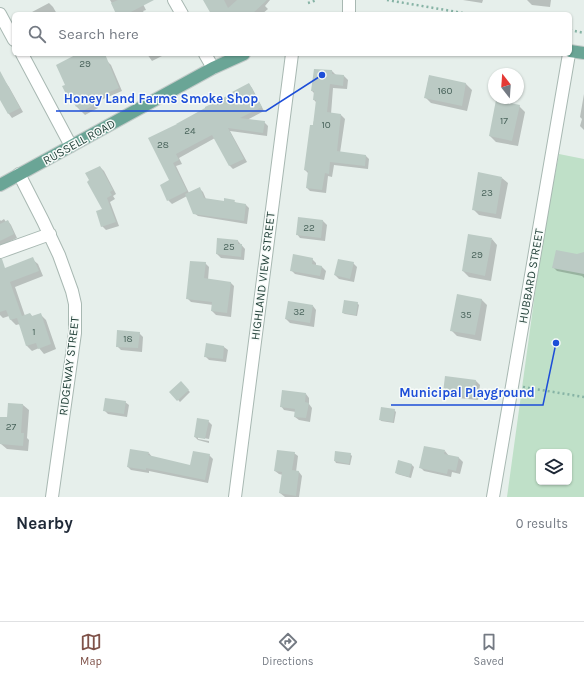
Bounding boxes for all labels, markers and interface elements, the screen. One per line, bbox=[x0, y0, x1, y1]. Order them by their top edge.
search box bbox=[12, 12, 572, 56]
icon: search bbox=[26, 23, 48, 45]
text: Search here bbox=[58, 25, 139, 43]
house number: 29 bbox=[79, 58, 91, 70]
north arrow bbox=[488, 68, 524, 104]
house number: 160 bbox=[438, 85, 453, 97]
callout: Honey Land Farms Smoke Shop bbox=[56, 86, 266, 111]
text: Honey Land Farms Smoke Shop bbox=[64, 91, 258, 106]
house number: 17 bbox=[500, 115, 508, 127]
street label: RUSSELL ROAD bbox=[40, 116, 118, 168]
house number: 10 bbox=[321, 119, 331, 131]
house number: 24 bbox=[184, 125, 196, 137]
house number: 28 bbox=[157, 139, 169, 151]
house number: 23 bbox=[481, 187, 493, 199]
street label: HIGHLAND VIEW STREET bbox=[248, 211, 278, 341]
house number: 22 bbox=[303, 222, 315, 234]
street label: HUBBARD STREET bbox=[516, 228, 546, 324]
house number: 25 bbox=[223, 241, 235, 253]
house number: 29 bbox=[471, 249, 483, 261]
house number: 32 bbox=[293, 306, 305, 318]
house number: 35 bbox=[460, 309, 472, 321]
street label: RIDGEWAY STREET bbox=[56, 316, 82, 416]
house number: 1 bbox=[32, 326, 36, 338]
house number: 18 bbox=[123, 333, 133, 345]
callout: Municipal Playground bbox=[391, 380, 543, 405]
text: Municipal Playground bbox=[399, 385, 535, 400]
house number: 27 bbox=[6, 421, 17, 433]
map controls bbox=[536, 449, 572, 485]
button: layers bbox=[536, 449, 572, 485]
text: Nearby bbox=[16, 513, 73, 533]
text: 0 results bbox=[516, 516, 568, 531]
tab: Map bbox=[80, 631, 102, 668]
tab: Directions bbox=[262, 631, 314, 668]
tab: Saved bbox=[474, 631, 504, 668]

